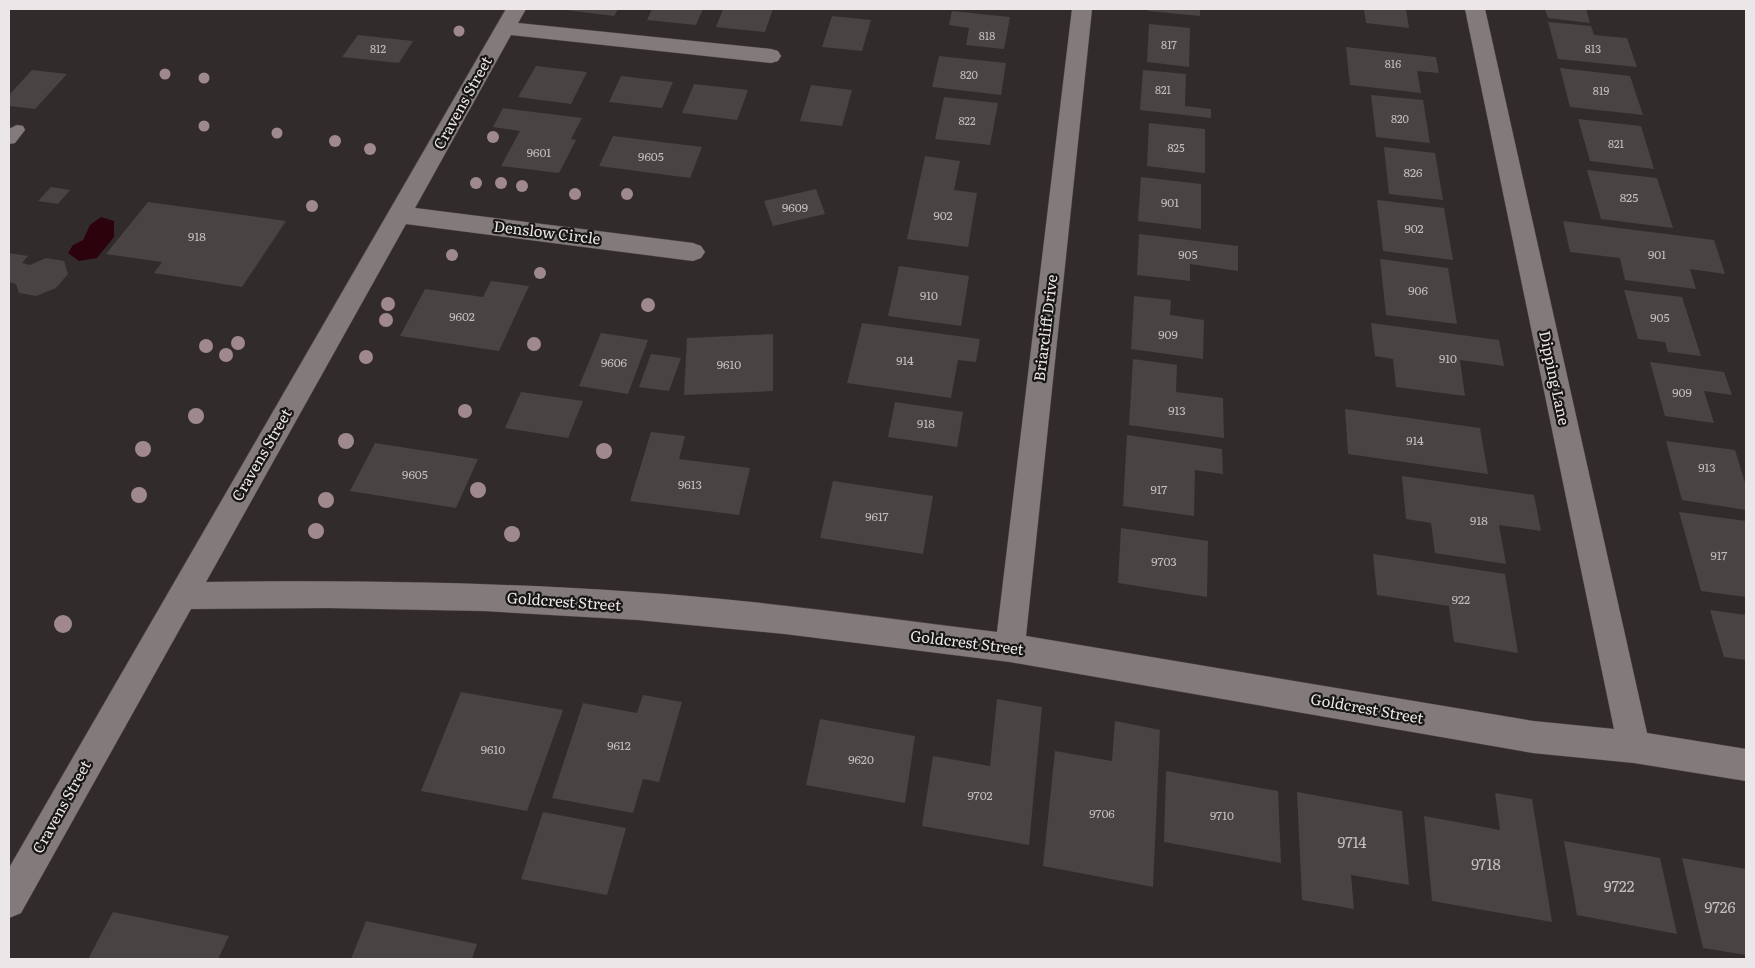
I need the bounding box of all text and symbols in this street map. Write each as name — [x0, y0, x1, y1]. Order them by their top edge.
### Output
house number: 818 — [979, 27, 995, 43]
house number: 817 — [1161, 36, 1177, 52]
house number: 812 — [370, 40, 386, 56]
house number: 813 — [1585, 40, 1601, 56]
street label: Cravens Street — [426, 51, 497, 153]
house number: 816 — [1385, 55, 1401, 71]
house number: 820 — [960, 66, 978, 82]
house number: 821 — [1155, 81, 1171, 97]
house number: 819 — [1593, 82, 1609, 98]
house number: 820 — [1391, 110, 1409, 126]
house number: 822 — [958, 112, 976, 128]
house number: 821 — [1608, 135, 1624, 151]
house number: 825 — [1167, 139, 1185, 155]
house number: 9601 — [527, 143, 551, 161]
house number: 9605 — [638, 147, 664, 165]
house number: 826 — [1404, 163, 1423, 181]
house number: 825 — [1620, 188, 1638, 206]
house number: 901 — [1161, 193, 1179, 211]
house number: 9609 — [782, 198, 808, 216]
house number: 902 — [933, 206, 953, 224]
street label: Denslow Circle — [492, 214, 602, 250]
house number: 902 — [1404, 219, 1424, 237]
house number: 918 — [188, 227, 206, 245]
house number: 905 — [1178, 245, 1198, 263]
house number: 901 — [1648, 245, 1666, 263]
street label: Briarcliff Drive — [1027, 273, 1062, 383]
house number: 906 — [1408, 281, 1428, 299]
house number: 910 — [920, 286, 938, 304]
house number: 9602 — [449, 307, 475, 325]
house number: 905 — [1650, 308, 1670, 326]
house number: 909 — [1158, 325, 1178, 343]
street label: Dipping Lane — [1534, 328, 1577, 427]
house number: 910 — [1439, 349, 1457, 367]
house number: 914 — [896, 351, 914, 369]
house number: 9606 — [601, 353, 628, 371]
house number: 9610 — [717, 355, 741, 373]
house number: 909 — [1672, 383, 1692, 401]
house number: 913 — [1168, 401, 1186, 419]
street label: Cravens Street — [225, 404, 297, 505]
house number: 918 — [917, 414, 935, 432]
house number: 914 — [1406, 431, 1424, 449]
house number: 913 — [1698, 458, 1716, 476]
house number: 9605 — [402, 465, 428, 483]
house number: 9613 — [678, 475, 702, 493]
house number: 917 — [1151, 480, 1167, 498]
house number: 9617 — [865, 507, 889, 525]
house number: 918 — [1470, 511, 1488, 529]
house number: 917 — [1711, 546, 1727, 564]
house number: 9703 — [1151, 552, 1177, 570]
street label: Goldcrest Street — [506, 585, 622, 616]
house number: 922 — [1452, 590, 1470, 608]
street label: Goldcrest Street — [909, 623, 1025, 660]
street label: Goldcrest Street — [1309, 686, 1426, 729]
house number: 9612 — [607, 736, 631, 754]
house number: 9610 — [481, 740, 505, 758]
house number: 9620 — [848, 750, 874, 768]
street label: Cravens Street — [25, 755, 96, 857]
house number: 9702 — [967, 786, 993, 804]
house number: 9706 — [1089, 804, 1115, 822]
house number: 9710 — [1210, 806, 1234, 824]
house number: 9714 — [1337, 830, 1367, 853]
house number: 9718 — [1471, 852, 1501, 875]
house number: 9722 — [1604, 874, 1635, 897]
house number: 9726 — [1705, 895, 1735, 918]

